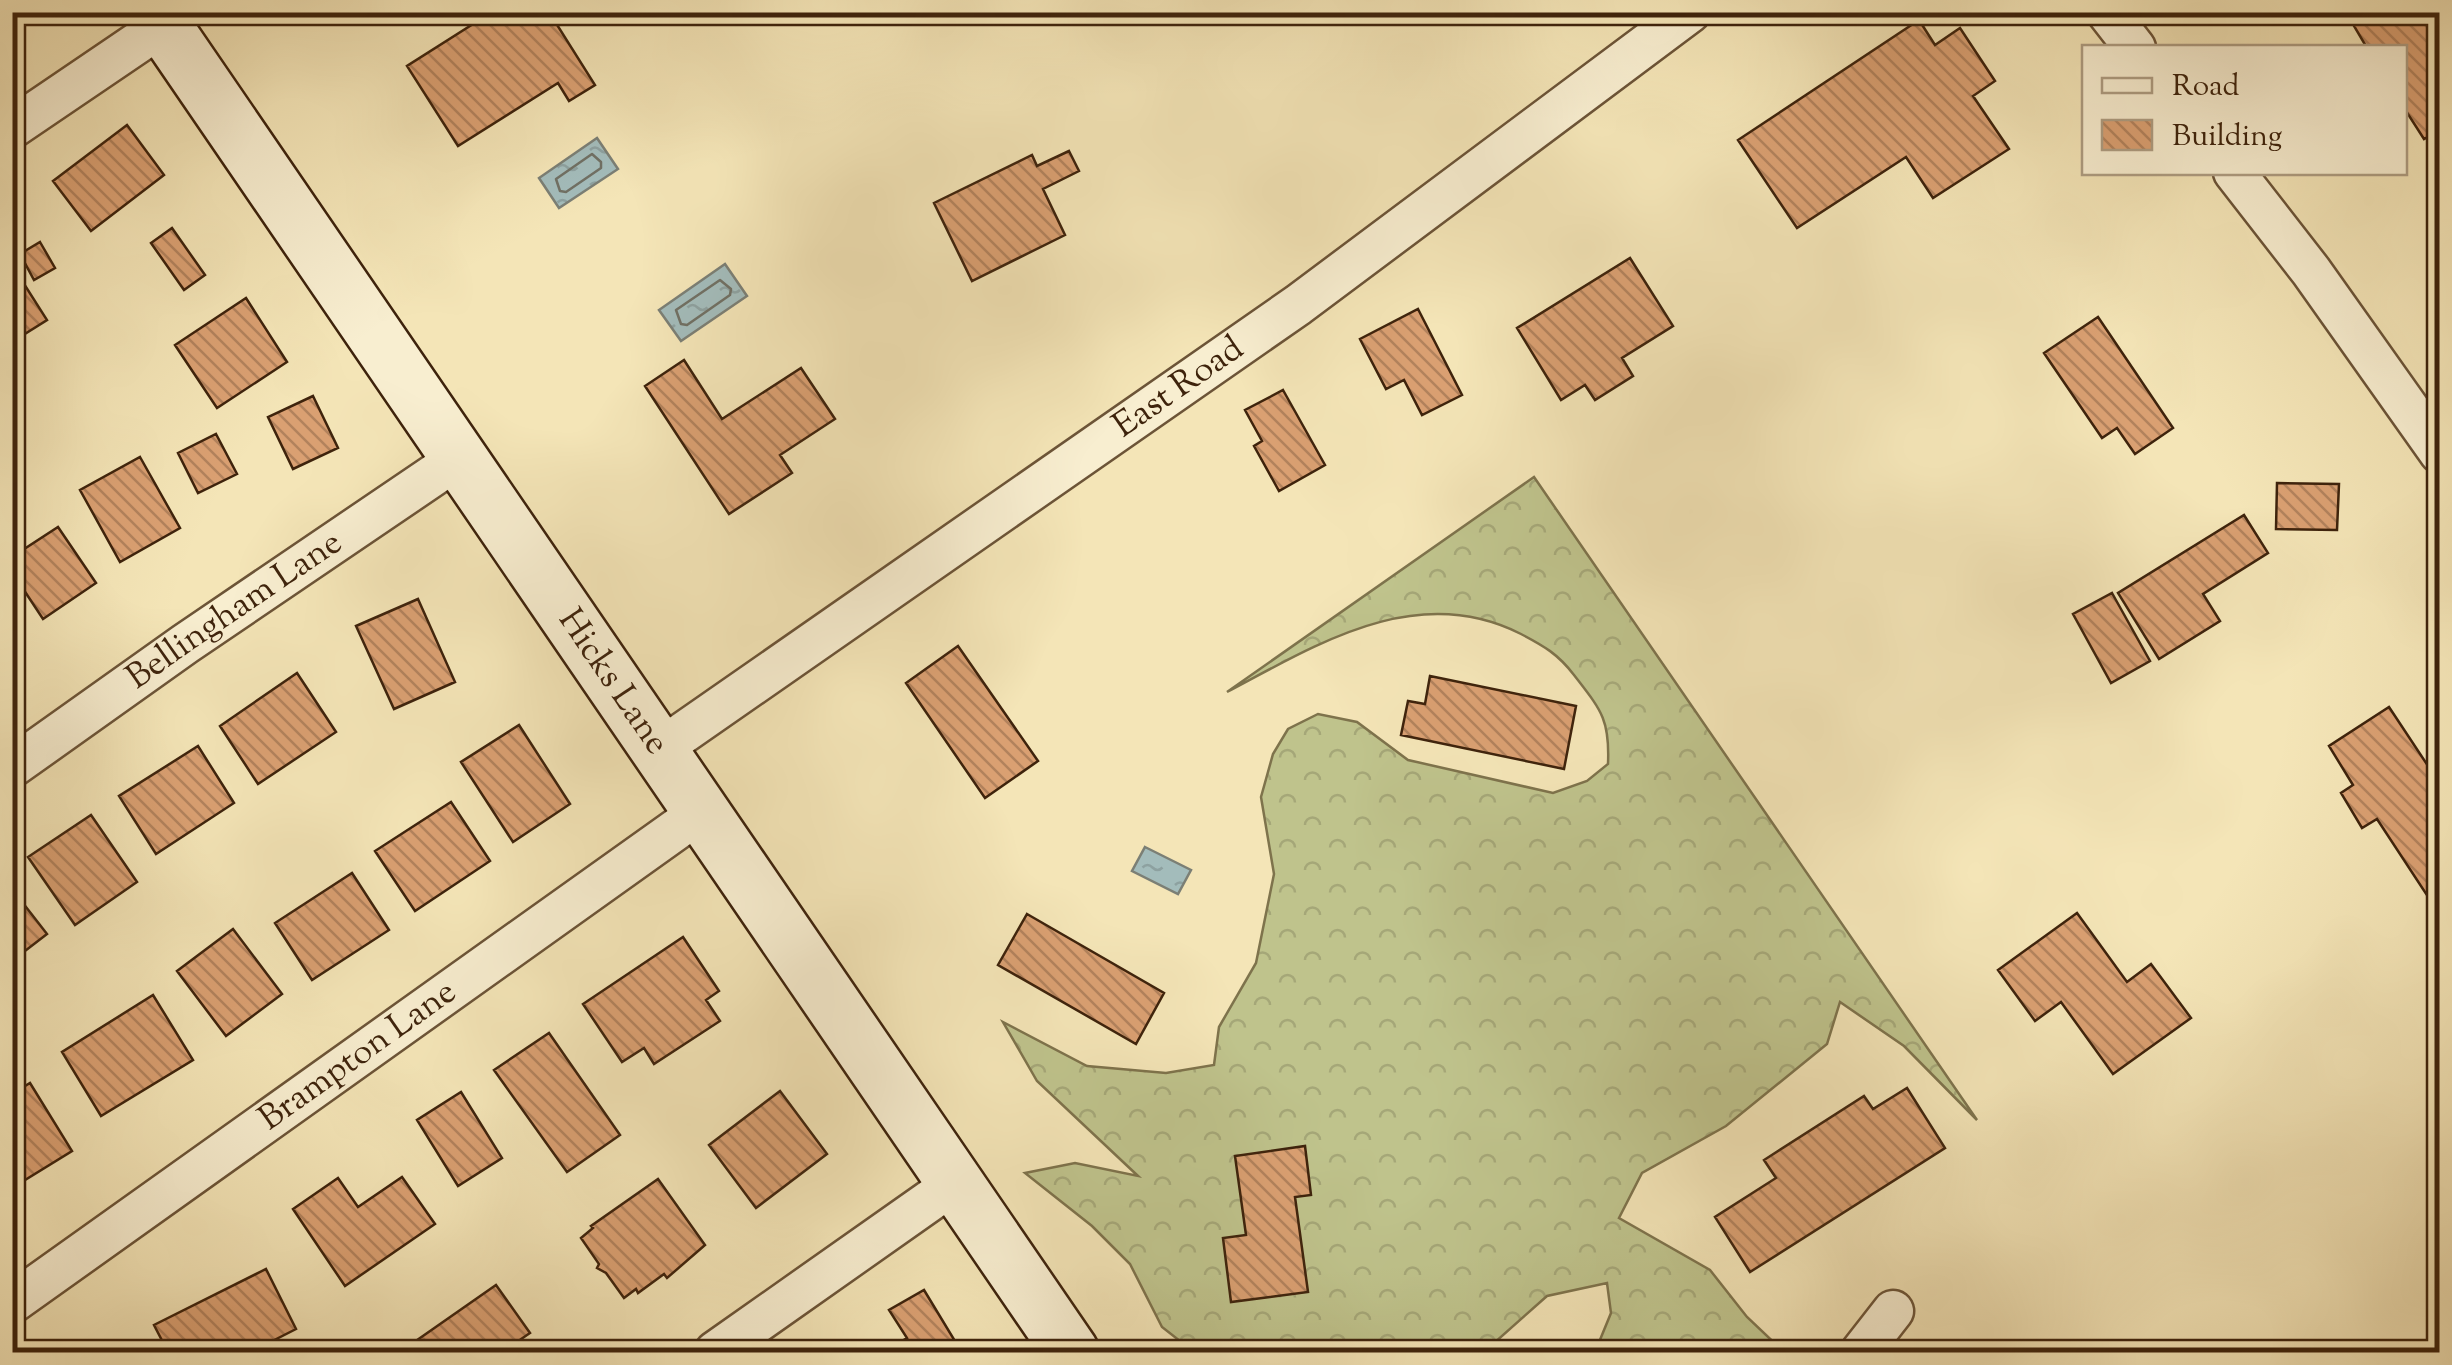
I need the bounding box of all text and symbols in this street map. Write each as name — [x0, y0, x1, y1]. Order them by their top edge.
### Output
legend — [2082, 45, 2407, 175]
text: Road — [2172, 66, 2239, 109]
text: Building — [2172, 116, 2282, 159]
street label: East Road — [1103, 324, 1255, 452]
street label: Bellingham Lane — [116, 519, 353, 703]
street label: Hicks Lane — [544, 599, 681, 766]
street label: Brampton Lane — [249, 968, 467, 1144]

